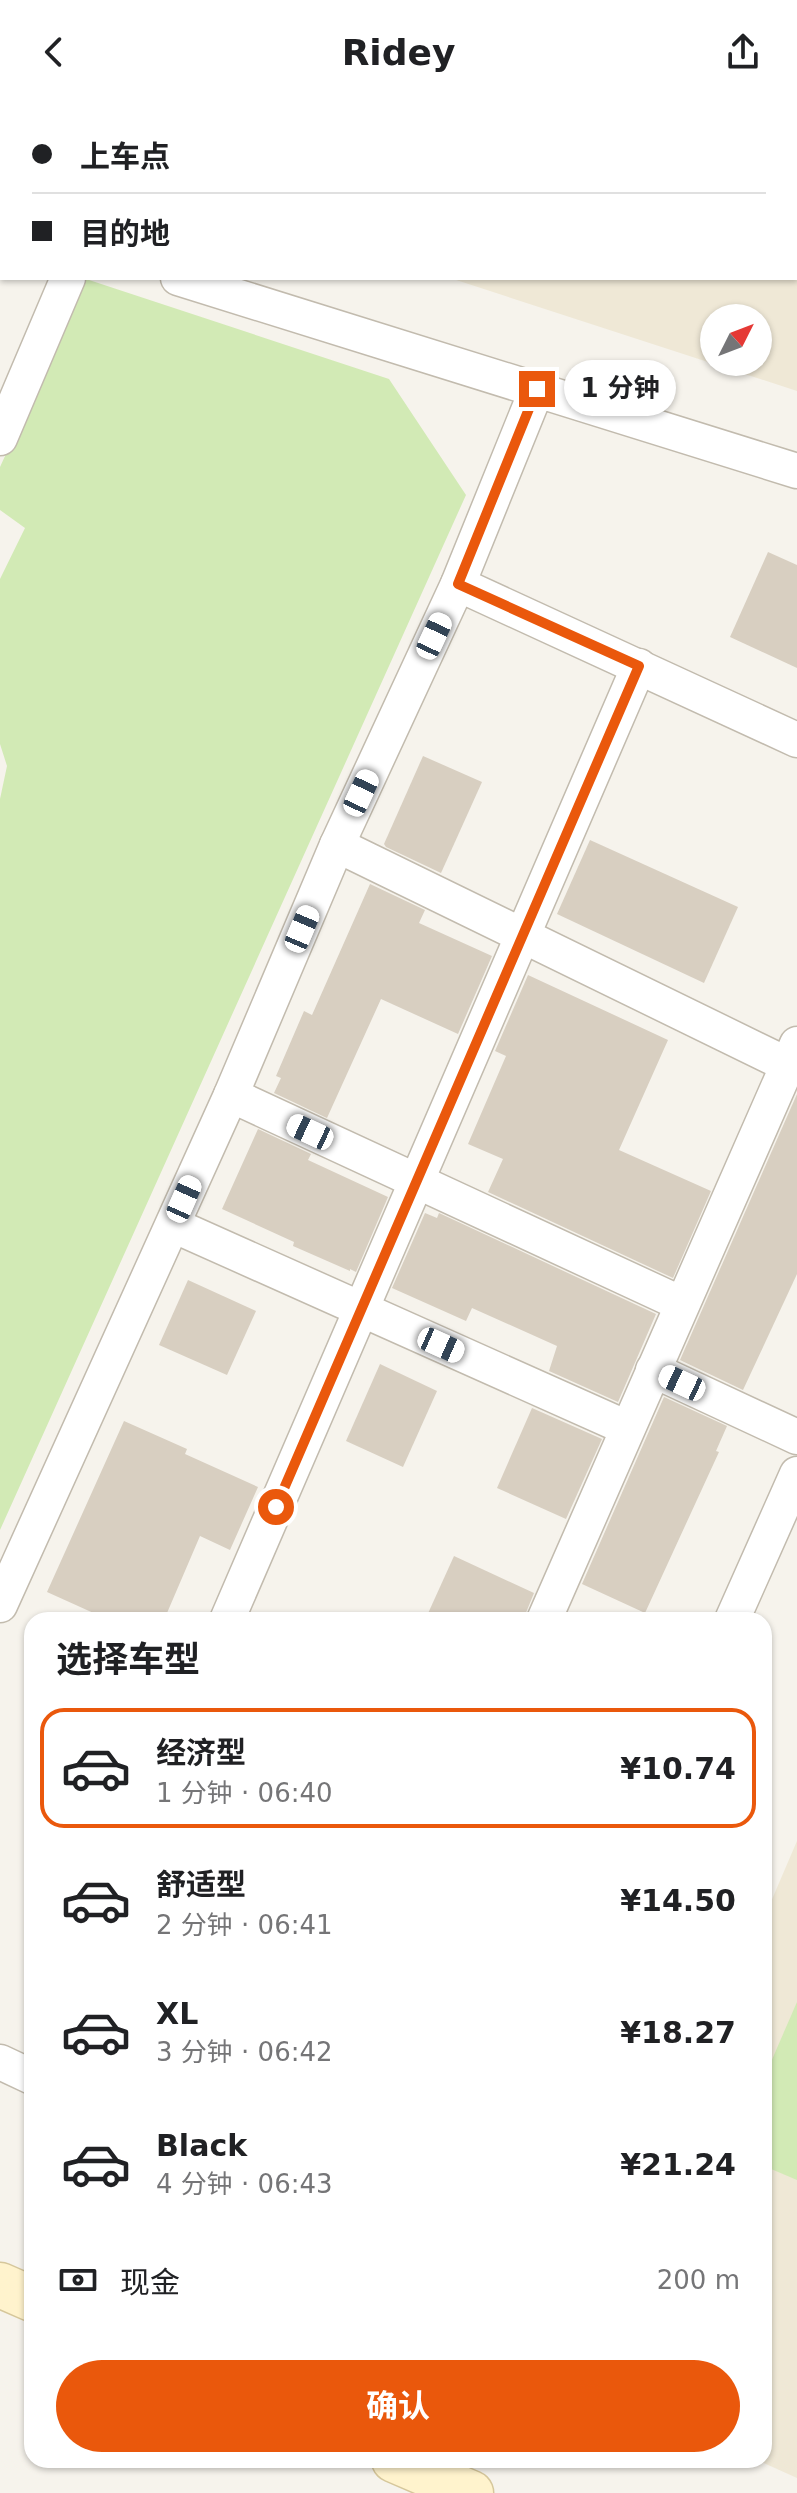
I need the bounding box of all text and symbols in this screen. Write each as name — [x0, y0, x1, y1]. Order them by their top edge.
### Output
icon: back — [32, 30, 76, 74]
icon: share — [721, 30, 765, 74]
text: Ridey — [342, 32, 455, 73]
text: 上车点 — [80, 139, 170, 174]
text: 目的地 — [80, 216, 170, 251]
north arrow — [700, 304, 772, 376]
map controls — [700, 304, 772, 376]
callout: 1 分钟 — [565, 361, 677, 417]
route end — [519, 371, 555, 407]
text: 1 分钟 — [580, 373, 660, 403]
car — [413, 609, 455, 663]
car — [340, 766, 382, 820]
car — [282, 902, 322, 956]
car — [283, 1111, 337, 1153]
car — [163, 1172, 205, 1226]
car — [414, 1324, 468, 1366]
car — [655, 1362, 709, 1404]
route start — [258, 1489, 294, 1525]
text: 选择车型 — [56, 1639, 200, 1680]
icon: car — [60, 1732, 132, 1804]
text: 经济型 — [156, 1735, 246, 1770]
text: ¥10.74 — [620, 1751, 736, 1786]
text: 1 分钟 · 06:40 — [156, 1778, 333, 1808]
icon: car — [60, 1864, 132, 1936]
text: 舒适型 — [156, 1867, 246, 1902]
text: ¥14.50 — [620, 1883, 736, 1918]
text: 2 分钟 · 06:41 — [156, 1910, 333, 1940]
icon: car — [60, 1996, 132, 2068]
text: XL — [156, 1996, 198, 2031]
text: ¥18.27 — [620, 2015, 736, 2050]
text: 3 分钟 · 06:42 — [156, 2037, 333, 2067]
icon: car — [60, 2128, 132, 2200]
text: Black — [156, 2128, 247, 2163]
text: ¥21.24 — [620, 2147, 736, 2182]
text: 4 分钟 · 06:43 — [156, 2169, 333, 2199]
icon: cash — [56, 2258, 100, 2302]
text: 现金 — [120, 2265, 180, 2300]
text: 200 m — [657, 2265, 740, 2295]
button: 确认 — [56, 2360, 740, 2452]

